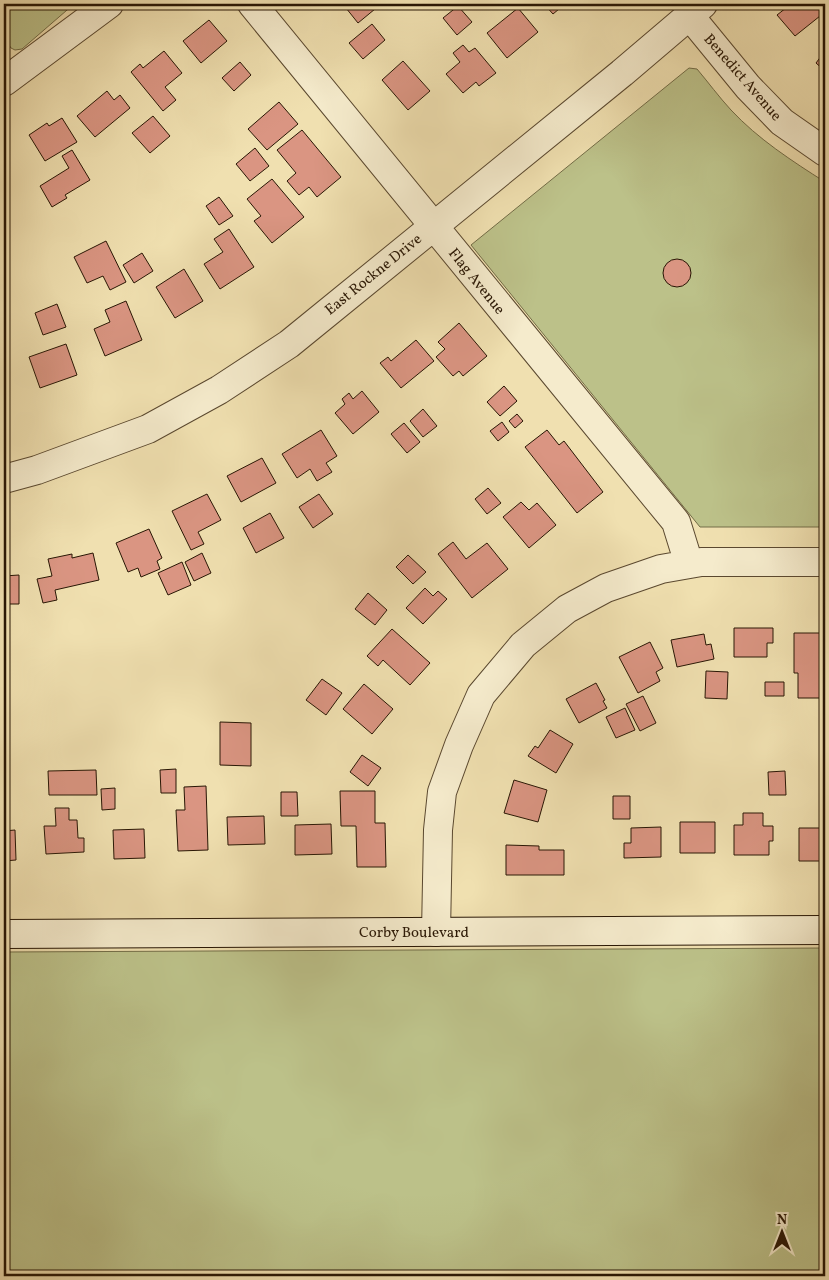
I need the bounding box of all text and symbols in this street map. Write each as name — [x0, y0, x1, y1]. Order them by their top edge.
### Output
street label: Benedict Avenue — [698, 30, 786, 126]
street label: East Rockne Drive — [321, 229, 427, 321]
street label: Flag Avenue — [442, 244, 509, 320]
street label: Corby Boulevard — [359, 923, 469, 944]
north arrow — [756, 1208, 806, 1258]
text: N — [777, 1211, 787, 1230]

